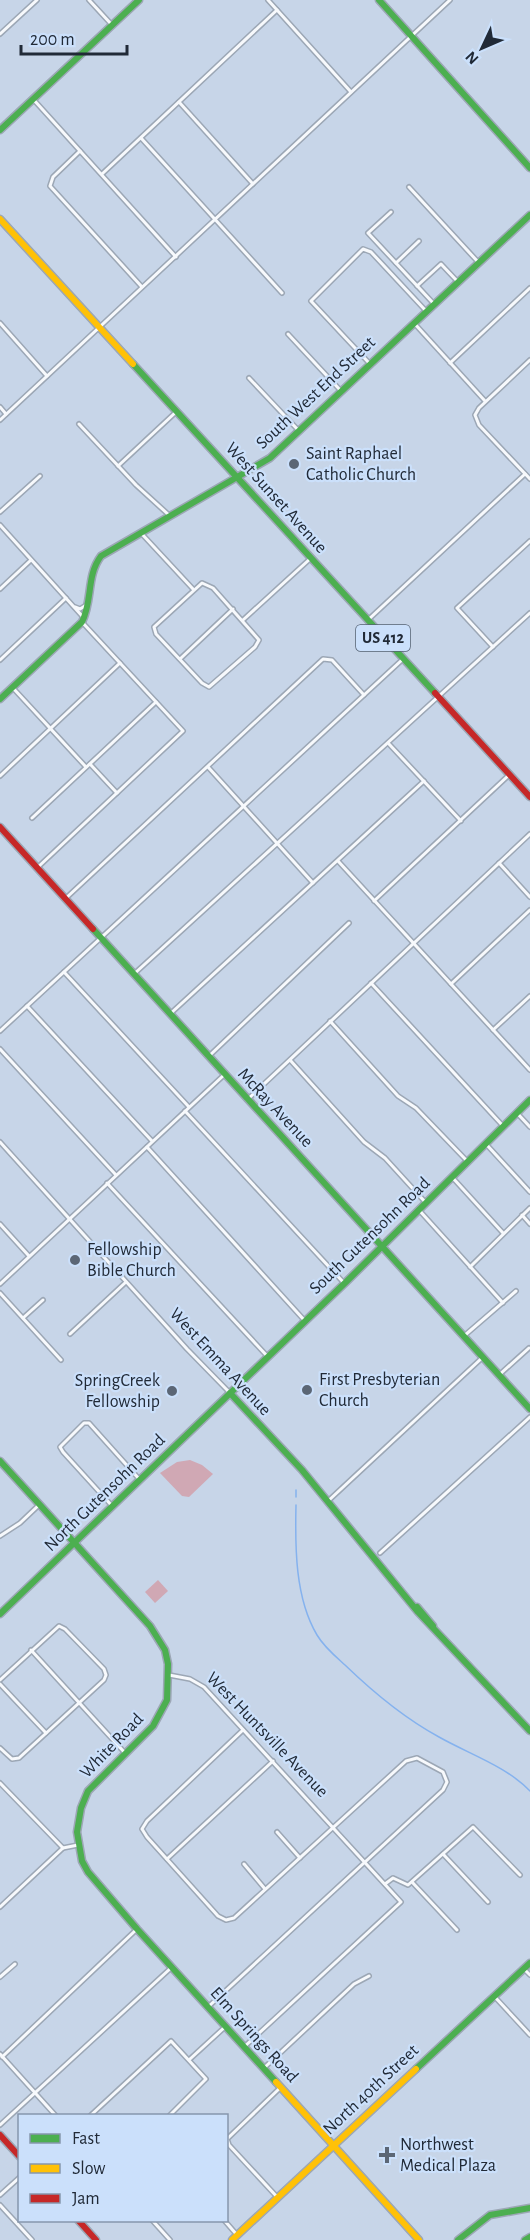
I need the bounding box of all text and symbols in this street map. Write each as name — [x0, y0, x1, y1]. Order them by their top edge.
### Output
scale bar — [21, 18, 128, 56]
north arrow — [452, 18, 512, 78]
text: 200 m — [30, 31, 75, 49]
text: N — [462, 48, 482, 67]
street label: South West End Street — [253, 333, 379, 453]
street label: West Sunset Avenue — [222, 439, 330, 557]
place label: Saint Raphael Catholic Church — [306, 445, 416, 484]
marker: Saint Raphael Catholic Church — [287, 457, 301, 471]
road number: US 412 — [356, 625, 410, 651]
street label: McRay Avenue — [234, 1065, 316, 1151]
street label: South Gutensohn Road — [306, 1174, 434, 1298]
place label: Fellowship Bible Church — [87, 1241, 176, 1280]
marker: Fellowship Bible Church — [68, 1253, 82, 1267]
street label: West Emma Avenue — [166, 1305, 274, 1419]
place label: First Presbyterian Church — [319, 1371, 440, 1410]
place label: SpringCreek Fellowship — [75, 1372, 161, 1411]
marker: First Presbyterian Church — [300, 1383, 314, 1397]
marker: SpringCreek Fellowship — [165, 1384, 179, 1398]
street label: North Gutensohn Road — [41, 1431, 169, 1555]
street label: West Huntsville Avenue — [203, 1669, 331, 1801]
street label: White Road — [77, 1710, 147, 1782]
street label: Elm Springs Road — [207, 1984, 301, 2086]
street label: North 40th Street — [320, 2041, 422, 2139]
legend — [18, 2114, 228, 2222]
text: Fast — [72, 2130, 100, 2148]
place label: Northwest Medical Plaza — [400, 2136, 496, 2175]
marker: Northwest Medical Plaza — [378, 2146, 396, 2164]
text: Slow — [72, 2160, 105, 2178]
text: Jam — [72, 2190, 100, 2208]

